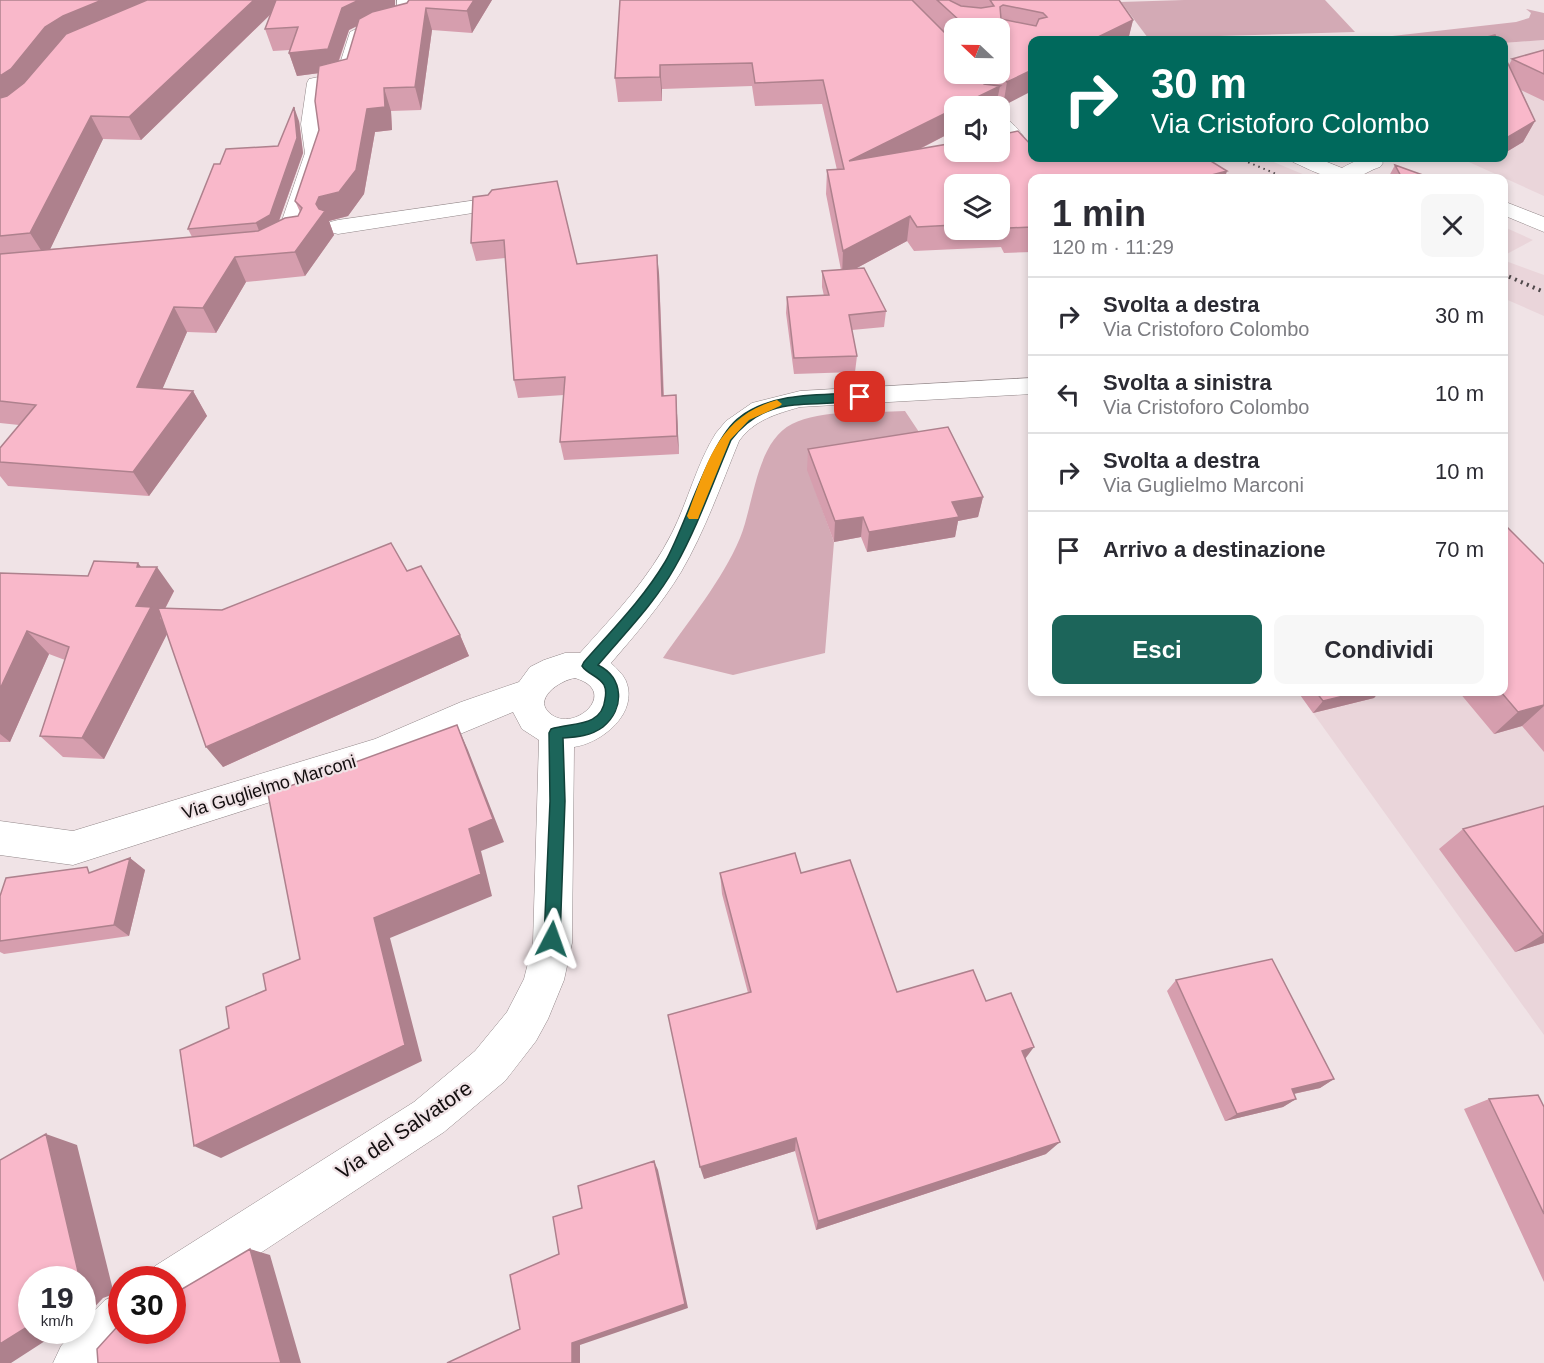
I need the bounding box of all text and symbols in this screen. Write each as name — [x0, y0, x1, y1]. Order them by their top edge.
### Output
north arrow — [944, 18, 1010, 84]
map controls — [944, 18, 1010, 240]
icon: right — [1052, 60, 1130, 138]
text: 30 m — [1151, 60, 1247, 107]
button: sound — [944, 96, 1010, 162]
text: Via Cristoforo Colombo — [1151, 109, 1430, 139]
button: layers — [944, 174, 1010, 240]
text: 1 min — [1052, 193, 1146, 234]
button: close — [1421, 194, 1484, 257]
text: 120 m · 11:29 — [1052, 236, 1174, 258]
text: Svolta a destra — [1103, 292, 1260, 317]
icon: right — [1052, 300, 1085, 333]
text: 30 m — [1435, 303, 1484, 328]
text: Via Cristoforo Colombo — [1103, 318, 1309, 340]
text: Svolta a sinistra — [1103, 370, 1272, 395]
pin — [834, 371, 885, 422]
icon: left — [1052, 378, 1085, 411]
icon: arrive — [843, 380, 876, 413]
text: 10 m — [1435, 381, 1484, 406]
text: Via Cristoforo Colombo — [1103, 396, 1309, 418]
text: Svolta a destra — [1103, 448, 1260, 473]
icon: right — [1052, 456, 1085, 489]
text: 10 m — [1435, 459, 1484, 484]
text: Via Guglielmo Marconi — [1103, 474, 1304, 496]
icon: arrive — [1052, 534, 1085, 567]
text: Arrivo a destinazione — [1103, 537, 1326, 562]
text: 70 m — [1435, 537, 1484, 562]
button: Esci — [1052, 615, 1262, 684]
button: Condividi — [1274, 615, 1484, 684]
street label: Via Guglielmo Marconi — [180, 751, 358, 823]
position arrow — [520, 907, 584, 971]
street label: Via del Salvatore — [332, 1076, 476, 1183]
speed limit sign: 30 — [108, 1266, 186, 1344]
text: 19 — [40, 1281, 74, 1314]
text: km/h — [41, 1312, 73, 1329]

